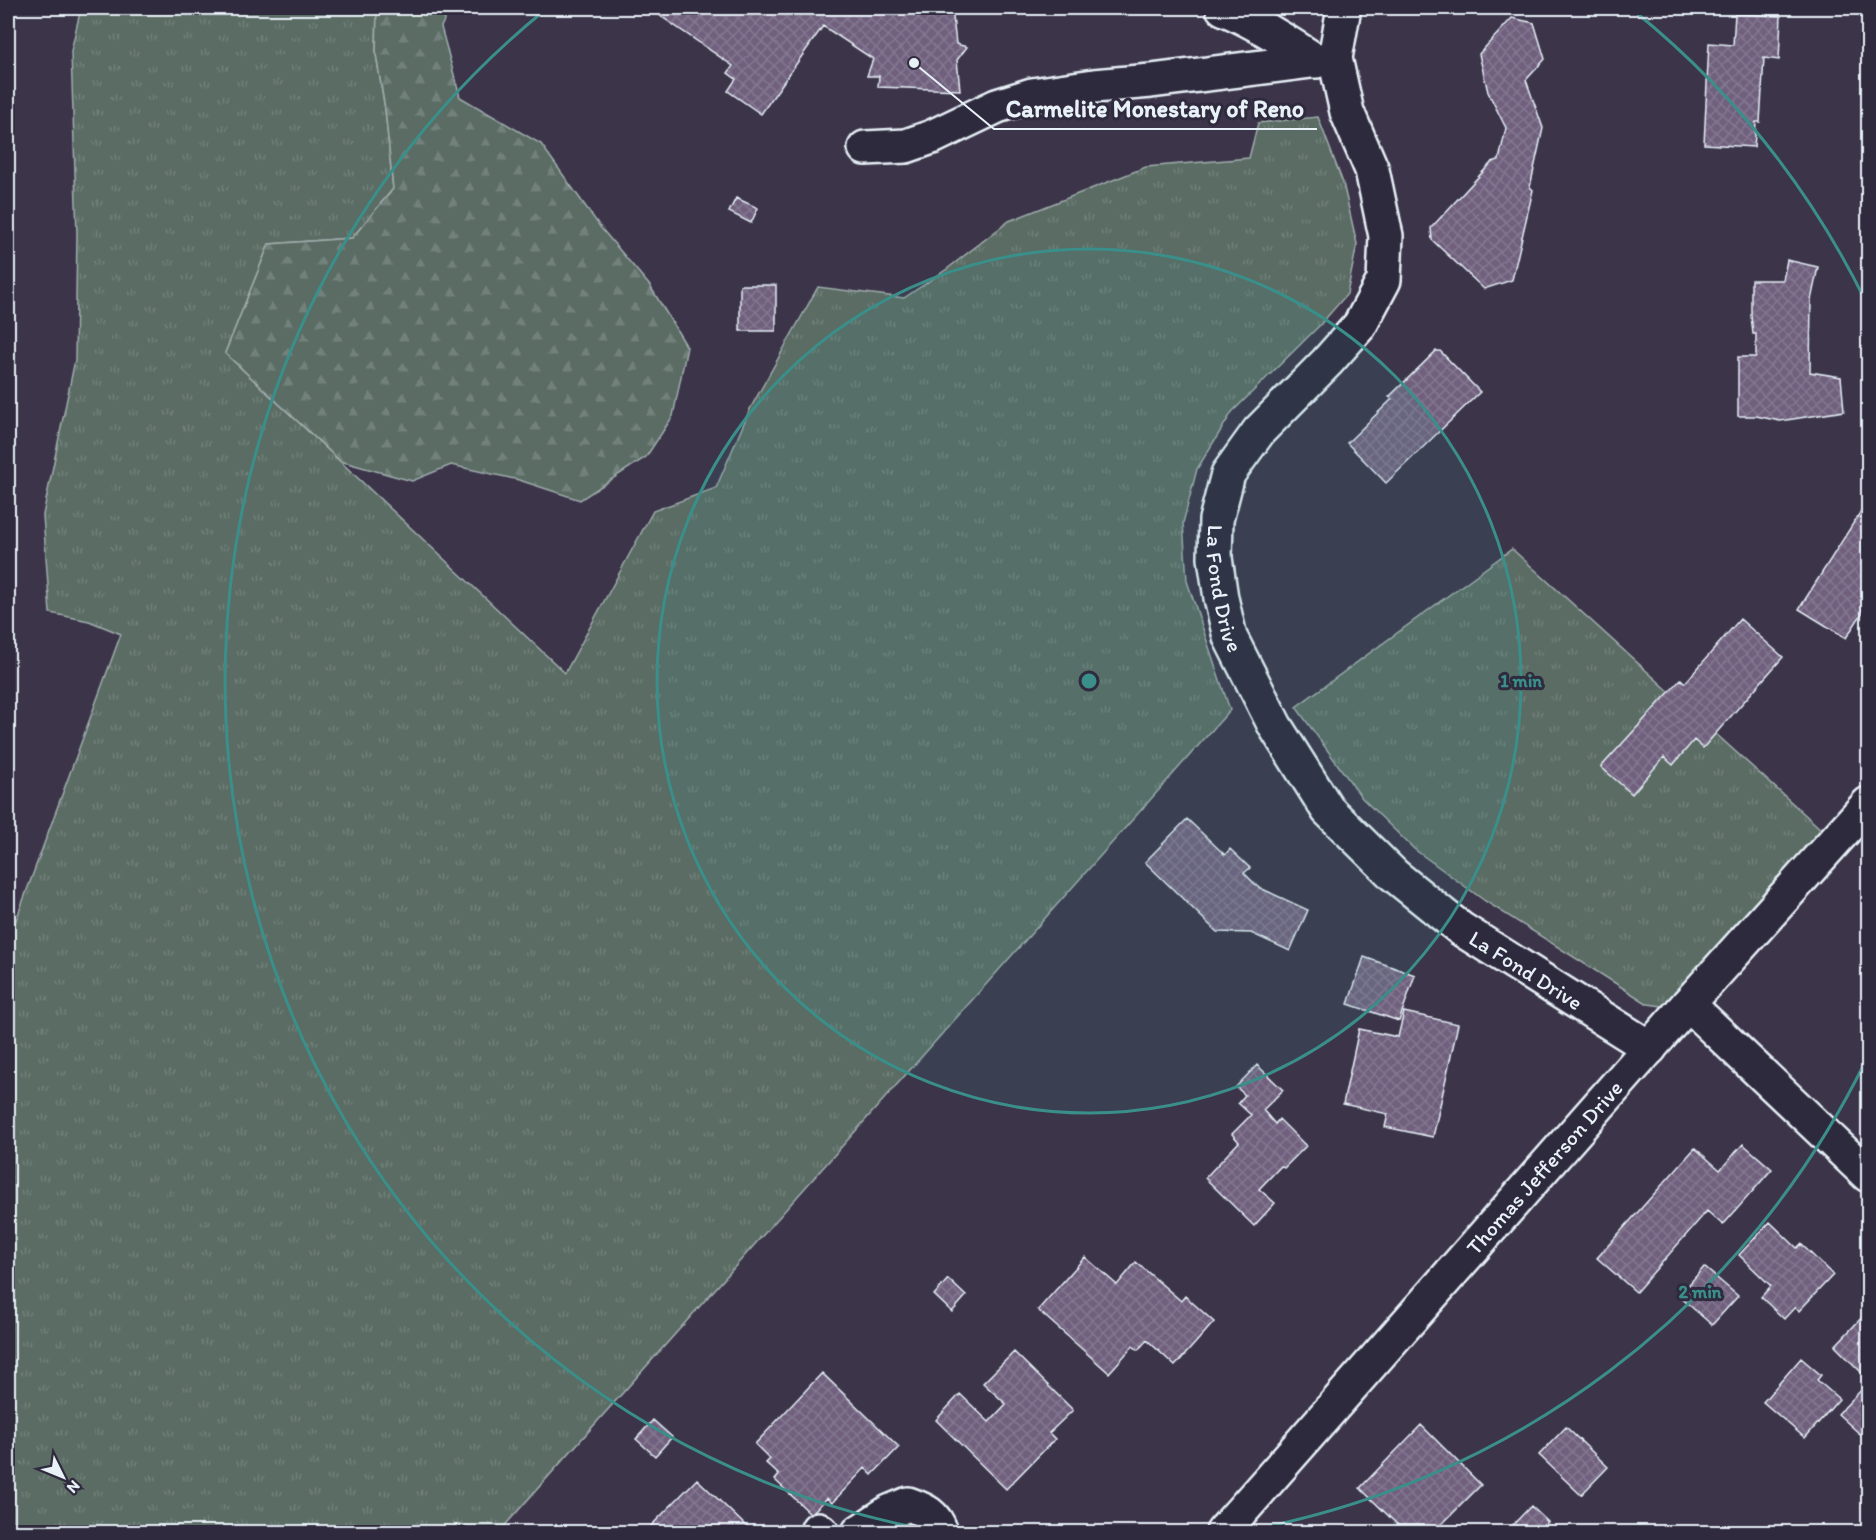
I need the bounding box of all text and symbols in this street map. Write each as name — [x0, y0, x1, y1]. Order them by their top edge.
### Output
callout: Carmelite Monestary of Reno — [994, 87, 1317, 129]
text: Carmelite Monestary of Reno — [1006, 94, 1304, 124]
street label: La Fond Drive — [1201, 524, 1249, 657]
text: 1 min — [1500, 670, 1542, 692]
centre of rings — [1079, 671, 1099, 691]
street label: La Fond Drive — [1464, 924, 1588, 1016]
street label: Thomas Jefferson Drive — [1460, 1074, 1628, 1260]
text: 2 min — [1679, 1281, 1722, 1303]
north arrow — [33, 1447, 93, 1507]
text: N — [63, 1476, 84, 1497]

